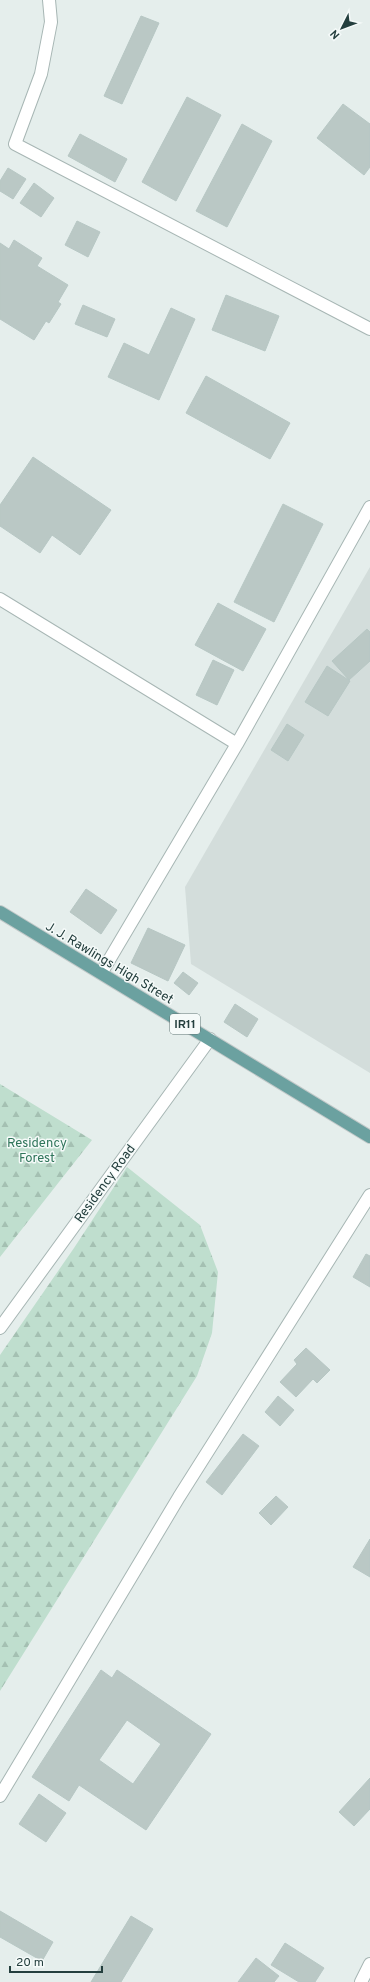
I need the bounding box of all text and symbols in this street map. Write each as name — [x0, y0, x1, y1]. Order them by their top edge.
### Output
north arrow — [322, 8, 362, 48]
text: N — [327, 26, 343, 42]
street label: J. J. Rawlings High Street — [42, 919, 176, 1008]
road number: IR11 — [170, 1014, 200, 1034]
park label: Residency Forest — [7, 1136, 67, 1167]
street label: Residency Road — [72, 1142, 139, 1227]
scale bar — [10, 1948, 102, 1974]
text: 20 m — [16, 1955, 44, 1971]

